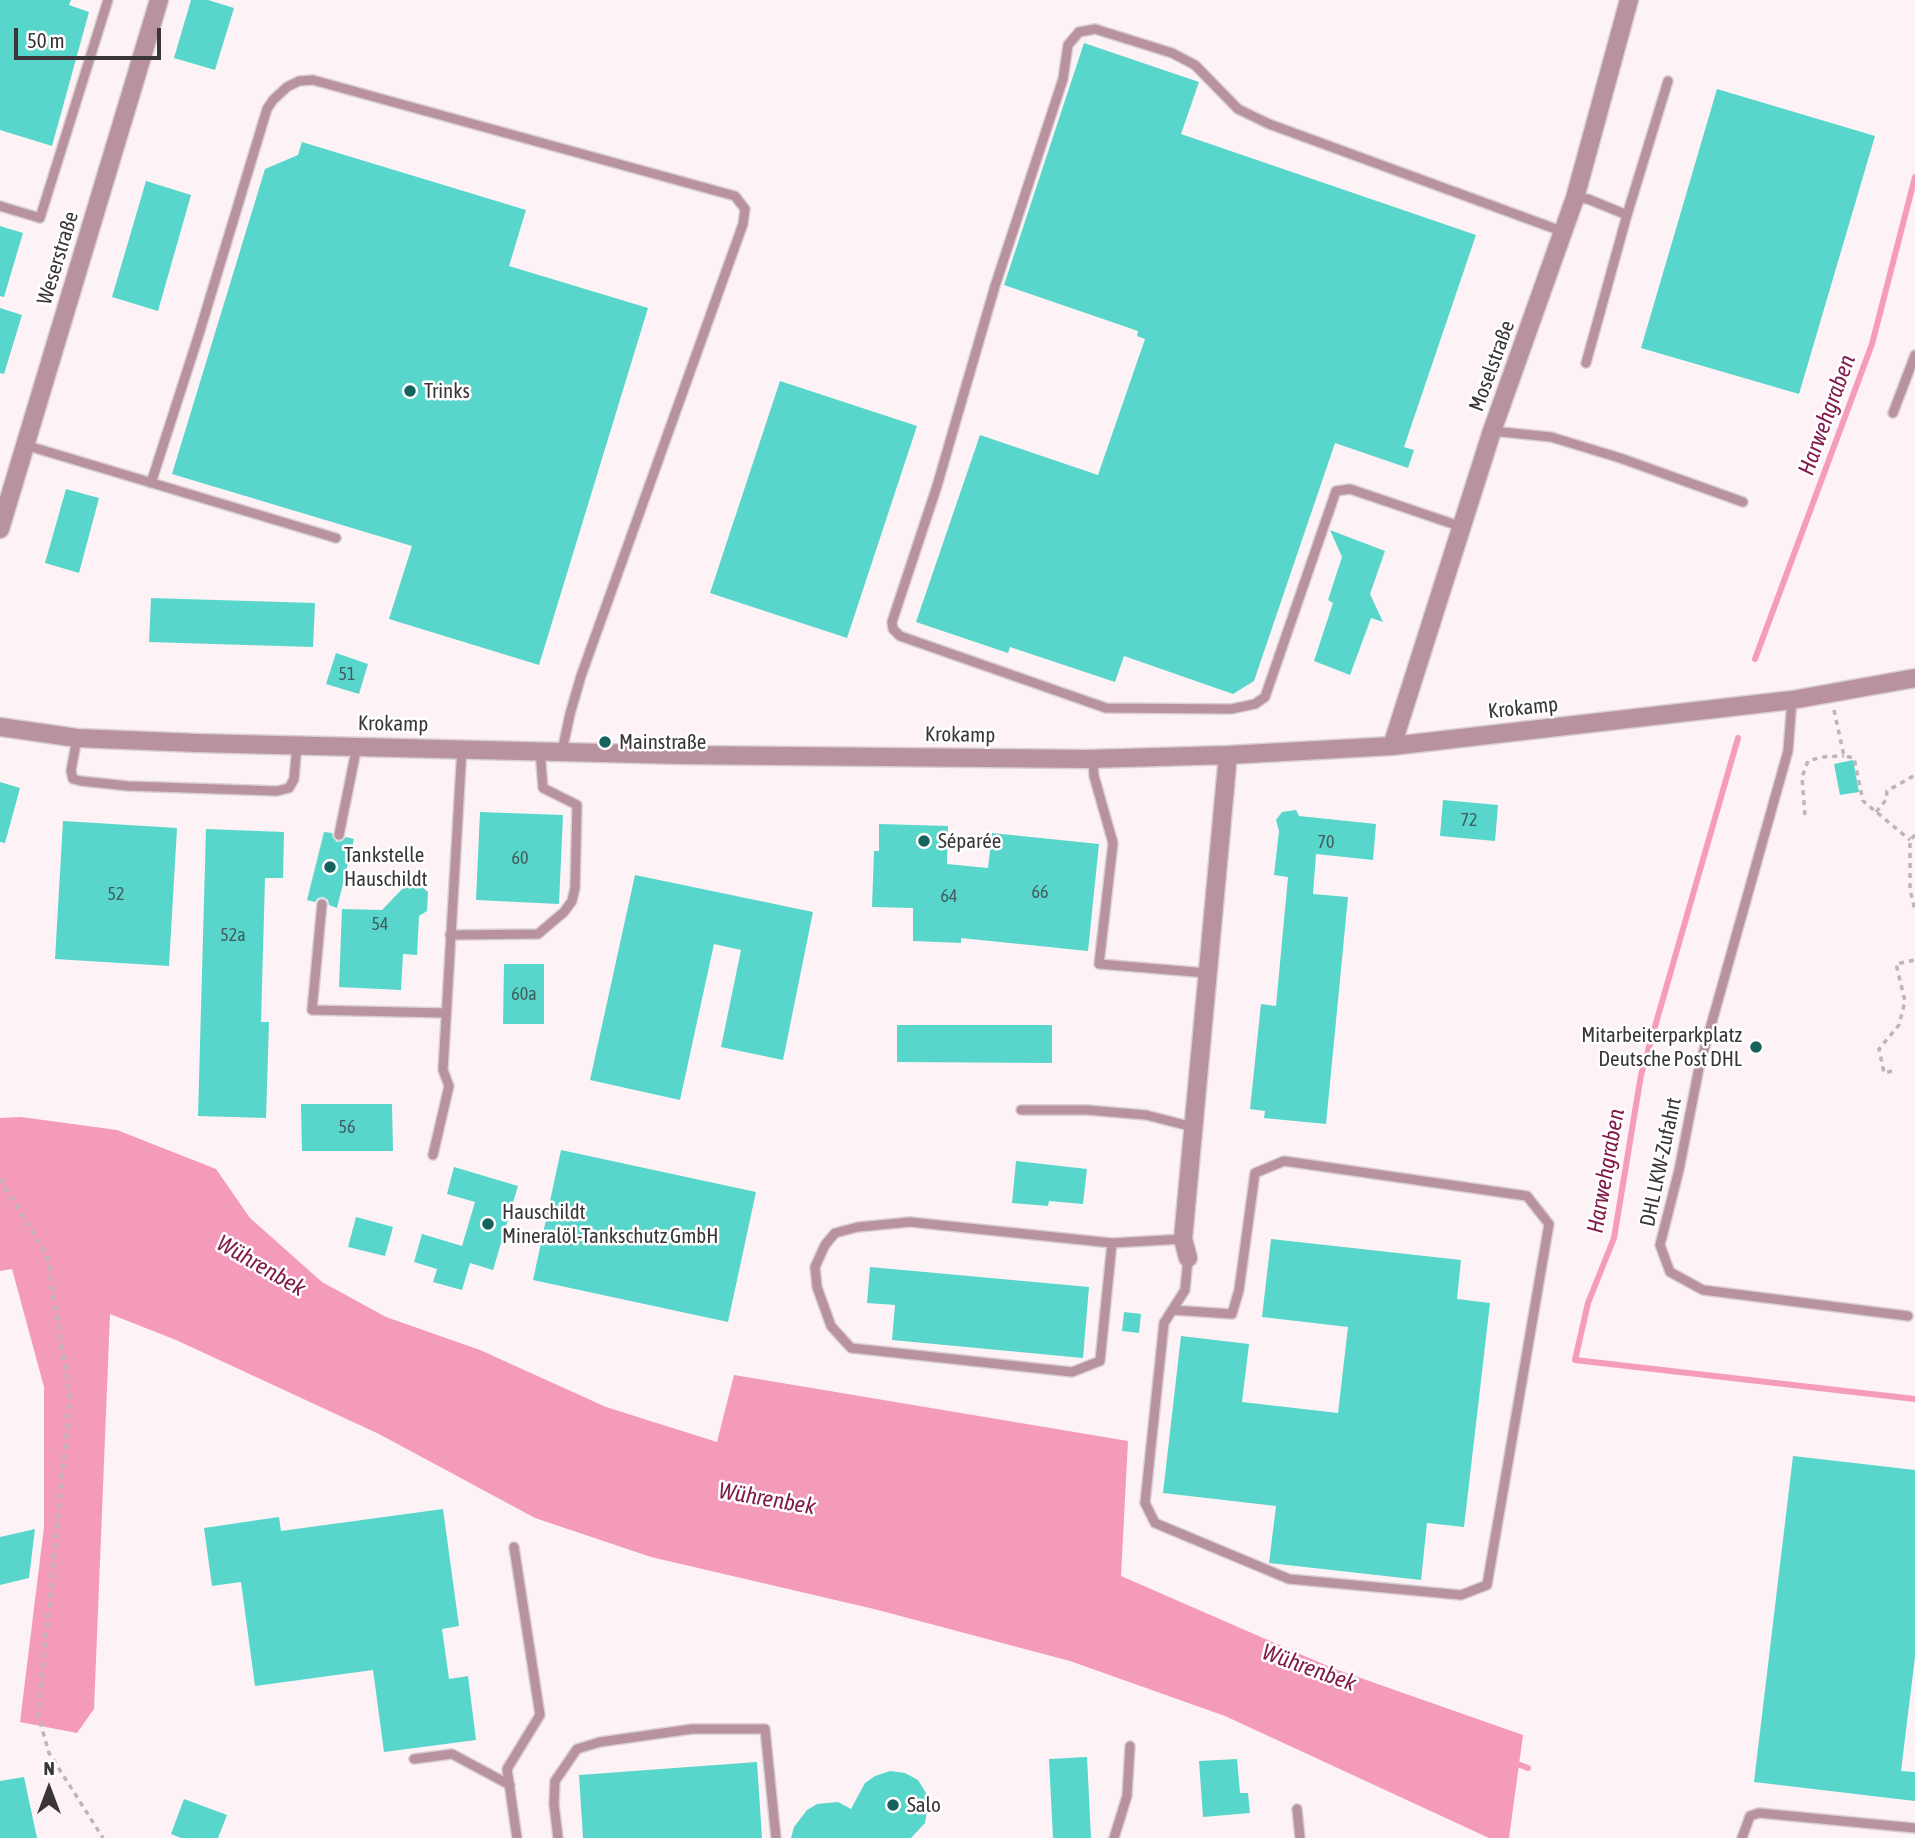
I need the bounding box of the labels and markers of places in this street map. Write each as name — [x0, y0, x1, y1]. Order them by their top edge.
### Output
place label: Trinks — [424, 378, 470, 404]
marker: Trinks — [402, 383, 418, 399]
place label: Mainstraße — [619, 729, 706, 755]
marker: Mainstraße — [597, 734, 613, 750]
place label: Séparée — [938, 828, 1001, 854]
marker: Séparée — [916, 833, 932, 849]
place label: Tankstelle Hauschildt — [344, 842, 428, 892]
marker: Tankstelle Hauschildt — [322, 859, 338, 875]
place label: Mitarbeiterparkplatz Deutsche Post DHL — [1581, 1022, 1742, 1072]
marker: Mitarbeiterparkplatz Deutsche Post DHL — [1748, 1039, 1764, 1055]
place label: Hauschildt Mineralöl-Tankschutz GmbH — [502, 1199, 718, 1249]
marker: Hauschildt Mineralöl-Tankschutz GmbH — [480, 1216, 496, 1232]
place label: Salo — [907, 1792, 941, 1818]
marker: Salo — [885, 1797, 901, 1813]

